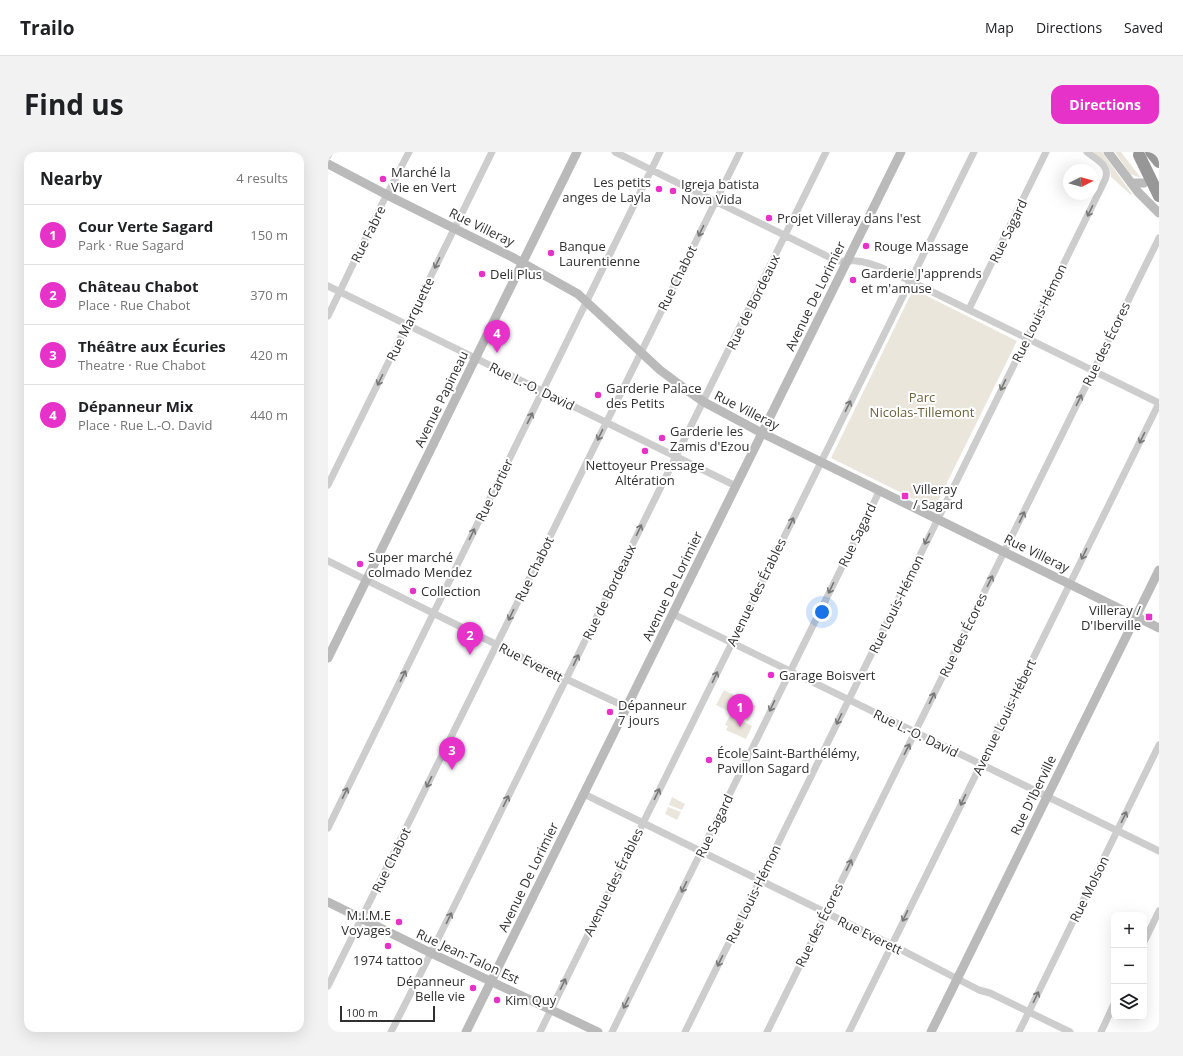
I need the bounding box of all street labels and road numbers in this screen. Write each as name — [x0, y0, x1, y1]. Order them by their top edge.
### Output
street label: Rue Sagard — [985, 196, 1031, 266]
street label: Rue Fabre — [346, 203, 390, 265]
street label: Rue Villeray — [446, 203, 518, 251]
street label: Avenue De Lorimier — [781, 238, 850, 354]
street label: Rue Chabot — [653, 242, 701, 314]
street label: Rue de Bordeaux — [722, 251, 784, 353]
street label: Rue Louis-Hémon — [1007, 261, 1071, 365]
street label: Rue Marquette — [382, 274, 438, 364]
street label: Rue des Écores — [1078, 299, 1134, 389]
street label: Avenue Papineau — [410, 348, 472, 450]
street label: Rue L.-O. David — [487, 358, 577, 414]
street label: Rue Villeray — [711, 386, 783, 434]
street label: Rue Cartier — [471, 455, 517, 524]
street label: Rue Sagard — [834, 500, 880, 570]
street label: Avenue De Lorimier — [638, 528, 707, 644]
street label: Rue Villeray — [1001, 529, 1073, 577]
street label: Rue Chabot — [510, 533, 558, 605]
street label: Avenue des Érables — [722, 535, 790, 649]
street label: Rue de Bordeaux — [578, 541, 640, 643]
street label: Rue Louis-Hémon — [864, 552, 928, 656]
street label: Rue des Écores — [935, 590, 991, 680]
street label: Rue Everett — [496, 638, 566, 686]
street label: Avenue Louis-Hébert — [968, 656, 1040, 778]
street label: Rue L.-O. David — [871, 705, 961, 761]
street label: Rue D'Iberville — [1006, 752, 1060, 838]
street label: Rue Sagard — [691, 791, 737, 861]
street label: Avenue De Lorimier — [494, 819, 563, 935]
street label: Rue Chabot — [367, 824, 415, 896]
street label: Avenue des Érables — [579, 825, 647, 939]
street label: Rue Louis-Hémon — [721, 842, 785, 946]
street label: Rue Molson — [1065, 853, 1113, 925]
street label: Rue des Écores — [791, 880, 847, 970]
street label: Rue Everett — [835, 912, 906, 958]
street label: Rue Jean-Talon Est — [414, 924, 523, 988]

